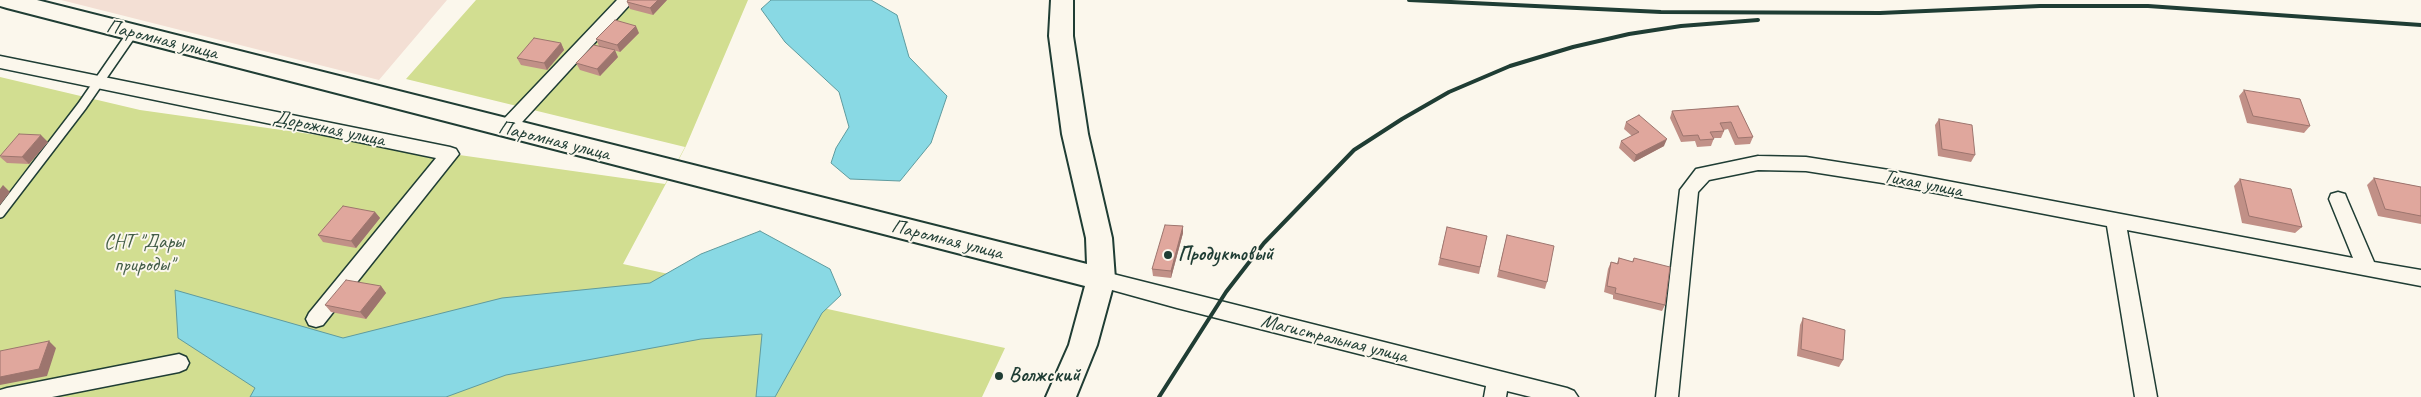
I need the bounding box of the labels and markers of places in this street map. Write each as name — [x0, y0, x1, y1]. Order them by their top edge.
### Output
place label: Продуктовый — [1178, 243, 1273, 267]
marker: Продуктовый — [1162, 249, 1174, 261]
place label: Волжский — [1009, 364, 1080, 388]
marker: Волжский — [993, 370, 1005, 382]

